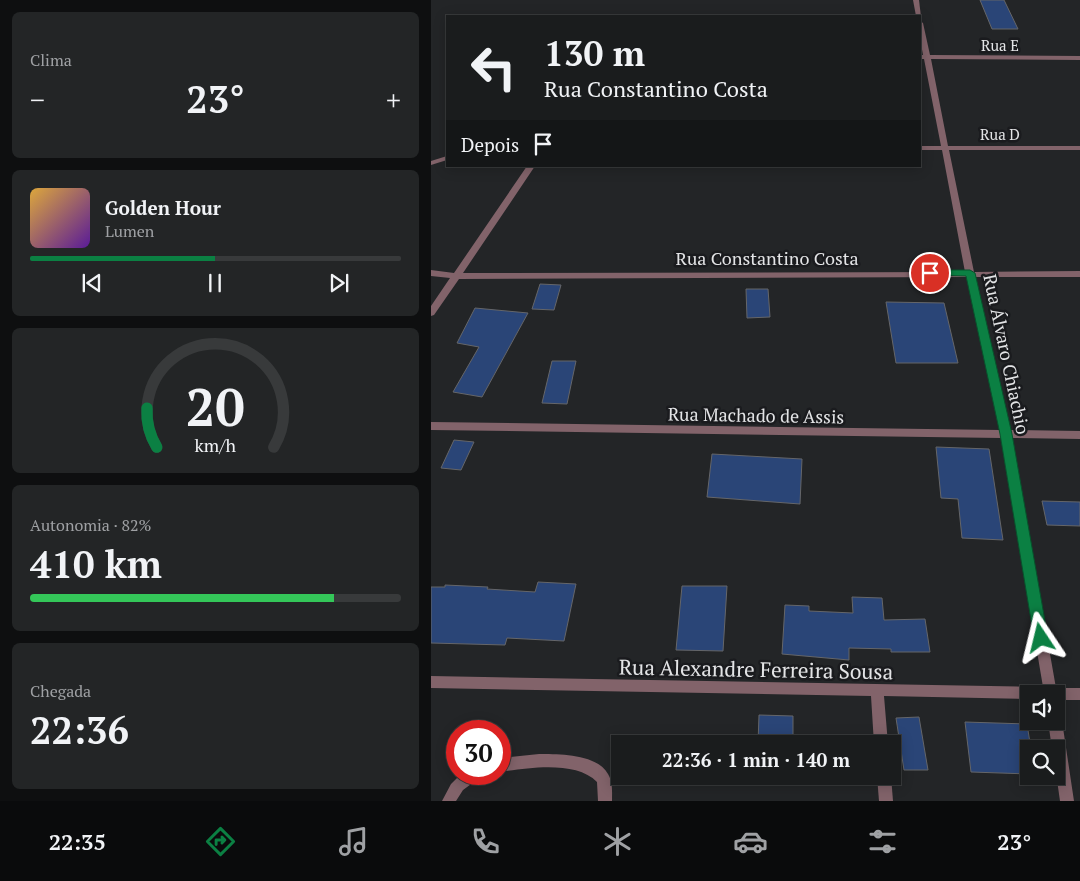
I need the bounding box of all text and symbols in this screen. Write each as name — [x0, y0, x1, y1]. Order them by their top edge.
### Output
text: 130 m — [544, 30, 645, 76]
icon: left — [461, 35, 526, 100]
street label: Rua E — [981, 35, 1019, 55]
text: Clima — [30, 49, 72, 71]
text: 23° — [186, 74, 245, 124]
text: Rua Constantino Costa — [544, 74, 768, 103]
text: − — [30, 81, 45, 118]
text: + — [386, 81, 401, 118]
street label: Rua D — [980, 124, 1020, 144]
icon: arrive — [529, 130, 557, 158]
text: Depois — [461, 132, 519, 157]
text: Golden Hour — [105, 195, 221, 220]
text: Lumen — [105, 220, 154, 242]
street label: Rua Constantino Costa — [675, 246, 859, 270]
pin — [909, 252, 951, 294]
icon: arrive — [916, 259, 944, 287]
icon: previous — [78, 269, 106, 297]
icon: pause — [201, 269, 229, 297]
icon: next — [325, 269, 353, 297]
street label: Rua Álvaro Chiachio — [978, 272, 1036, 436]
text: 20 — [186, 372, 245, 441]
street label: Rua Machado de Assis — [668, 401, 844, 429]
text: km/h — [195, 433, 237, 457]
text: Autonomia · 82% — [30, 514, 152, 536]
text: 410 km — [30, 539, 162, 589]
position arrow — [1014, 611, 1066, 663]
street label: Rua Alexandre Ferreira Sousa — [619, 653, 894, 685]
text: Chegada — [30, 680, 91, 702]
map controls — [1020, 685, 1065, 785]
button: sound — [1020, 685, 1065, 730]
text: 22:36 — [30, 705, 129, 755]
speed limit sign: 30 — [446, 720, 511, 785]
button: search — [1020, 740, 1065, 785]
text: 22:36 · 1 min · 140 m — [662, 747, 850, 772]
icon: directions — [203, 824, 238, 859]
icon: music — [336, 824, 371, 859]
icon: phone — [468, 824, 503, 859]
icon: climate — [600, 824, 635, 859]
icon: car — [733, 824, 768, 859]
icon: filters — [865, 824, 900, 859]
text: 22:35 — [49, 827, 106, 856]
text: 23° — [997, 827, 1031, 856]

